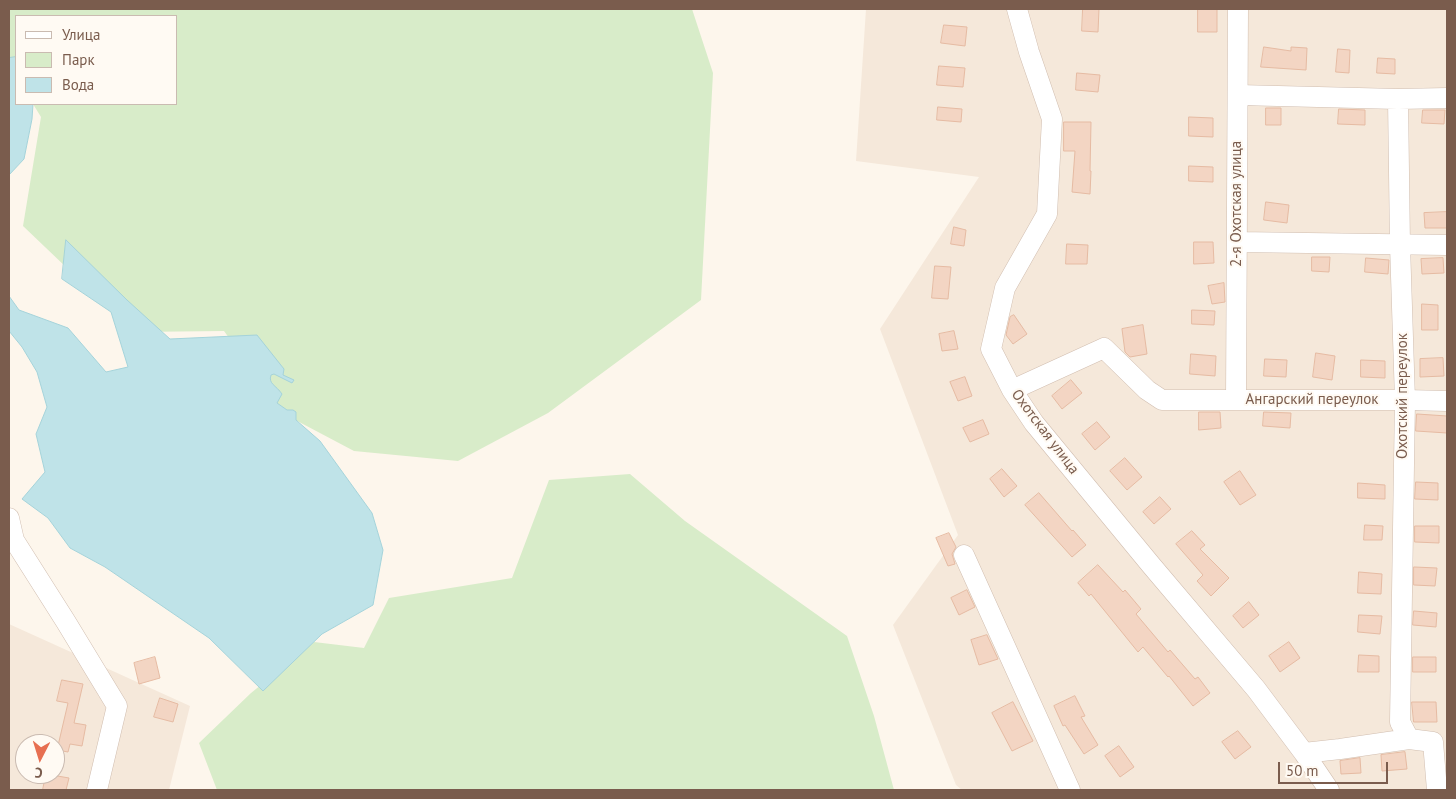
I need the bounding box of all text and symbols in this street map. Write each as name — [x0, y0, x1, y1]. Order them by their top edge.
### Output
legend — [15, 15, 178, 105]
text: Улица — [62, 25, 100, 44]
text: Парк — [62, 50, 95, 69]
text: Вода — [62, 75, 94, 94]
street label: 2-я Охотская улица — [1228, 141, 1246, 267]
street label: Охотский переулок — [1394, 333, 1412, 459]
street label: Охотская улица — [1007, 386, 1083, 478]
street label: Ангарский переулок — [1246, 391, 1378, 409]
north arrow — [15, 734, 65, 784]
scale bar — [1281, 752, 1391, 784]
text: 50 m — [1286, 761, 1319, 780]
text: С — [34, 764, 43, 782]

